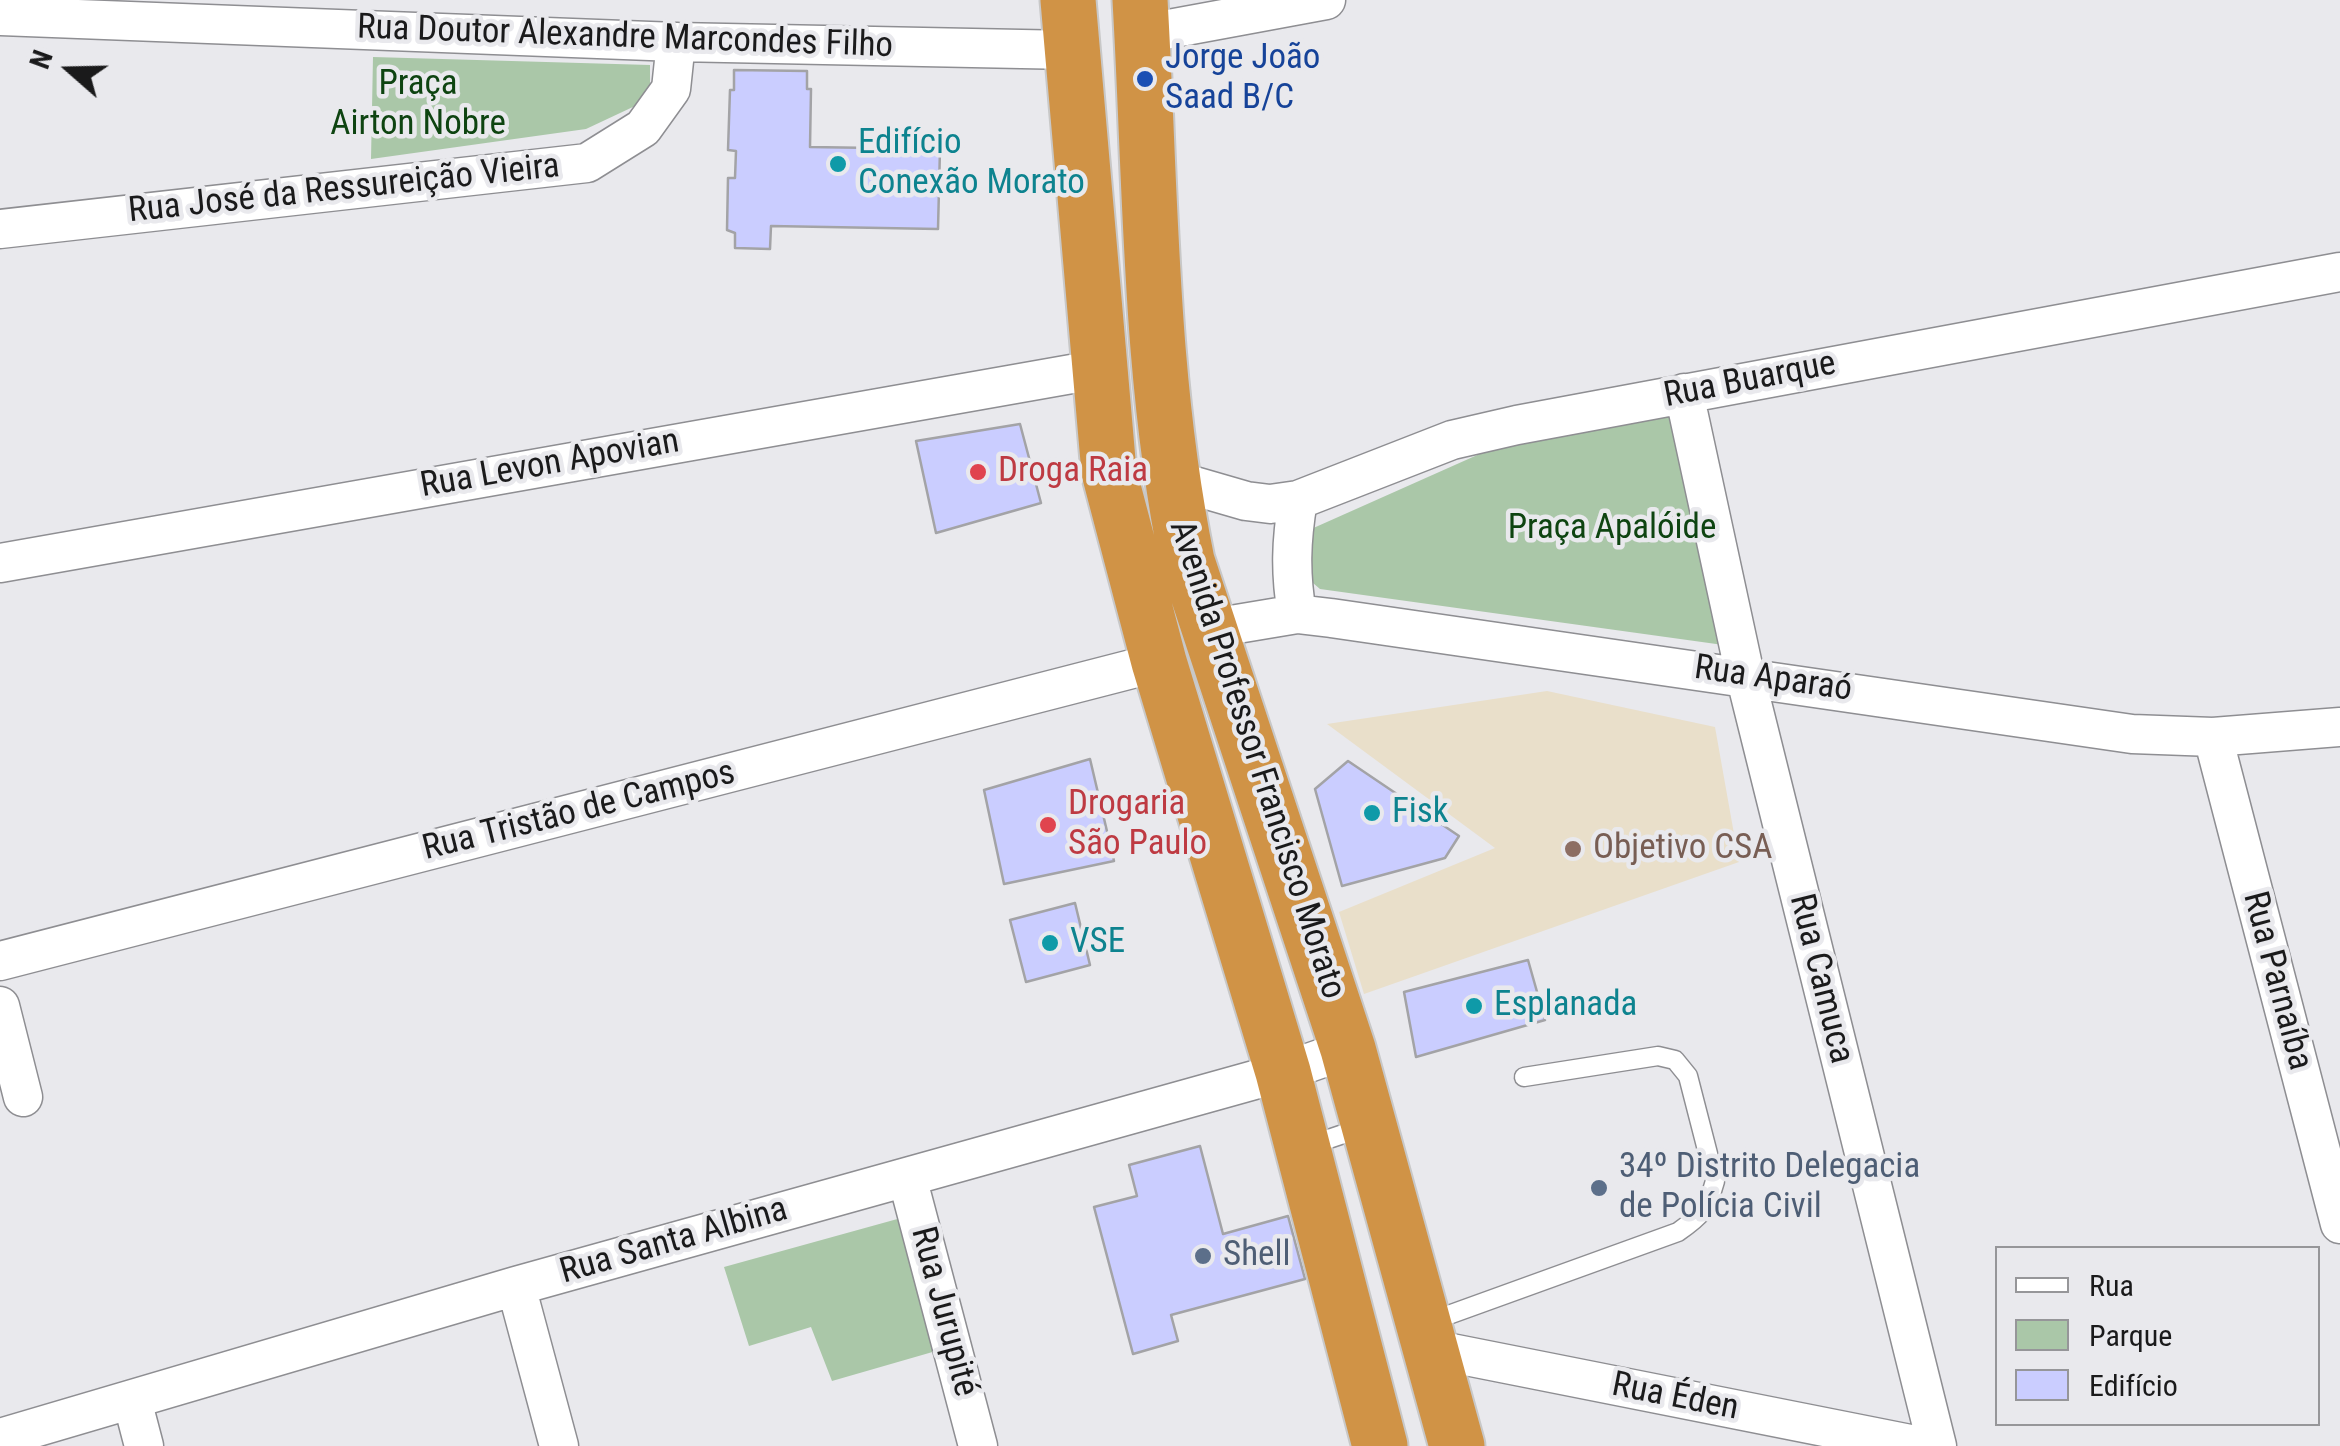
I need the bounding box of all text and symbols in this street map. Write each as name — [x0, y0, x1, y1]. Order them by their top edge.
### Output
street label: Rua Doutor Alexandre Marcondes Filho — [356, 8, 894, 68]
north arrow — [20, 20, 120, 120]
place label: Jorge João Saad B/C — [1165, 38, 1320, 120]
text: N — [23, 46, 60, 73]
park label: Praça Airton Nobre — [330, 64, 506, 146]
marker: Jorge João Saad B/C — [1134, 68, 1156, 90]
place label: Edifício Conexão Morato — [858, 123, 1085, 205]
street label: Rua José da Ressureição Vieira — [126, 146, 562, 234]
marker: Edifício Conexão Morato — [827, 153, 849, 175]
street label: Rua Buarque — [1660, 344, 1840, 418]
street label: Rua Levon Apovian — [417, 422, 683, 508]
place label: Droga Raia — [998, 451, 1148, 493]
marker: Droga Raia — [967, 461, 989, 483]
park label: Praça Apalóide — [1508, 508, 1716, 550]
street label: Avenida Professor Francisco Morato — [1159, 515, 1353, 1005]
street label: Rua Aparaó — [1691, 648, 1855, 712]
street label: Rua Tristão de Campos — [419, 753, 739, 871]
place label: Drogaria São Paulo — [1068, 784, 1207, 866]
place label: Fisk — [1392, 792, 1449, 834]
marker: Fisk — [1361, 802, 1383, 824]
marker: Drogaria São Paulo — [1037, 814, 1059, 836]
place label: Objetivo CSA — [1593, 828, 1772, 870]
marker: Objetivo CSA — [1562, 838, 1584, 860]
street label: Rua Parnaíba — [2232, 887, 2320, 1075]
street label: Rua Camuca — [1779, 890, 1861, 1068]
place label: VSE — [1070, 922, 1125, 964]
marker: VSE — [1039, 932, 1061, 954]
place label: Esplanada — [1494, 985, 1637, 1027]
marker: Esplanada — [1463, 995, 1485, 1017]
place label: 34º Distrito Delegacia de Polícia Civil — [1619, 1147, 1920, 1229]
marker: 34º Distrito Delegacia de Polícia Civil — [1588, 1177, 1610, 1199]
street label: Rua Santa Albina — [555, 1189, 793, 1295]
street label: Rua Jurupité — [900, 1223, 986, 1401]
place label: Shell — [1223, 1235, 1291, 1277]
marker: Shell — [1192, 1245, 1214, 1267]
legend — [1995, 1246, 2320, 1426]
text: Rua — [2089, 1268, 2134, 1303]
text: Parque — [2089, 1318, 2172, 1353]
street label: Rua Éden — [1608, 1365, 1742, 1431]
text: Edifício — [2089, 1368, 2178, 1403]

